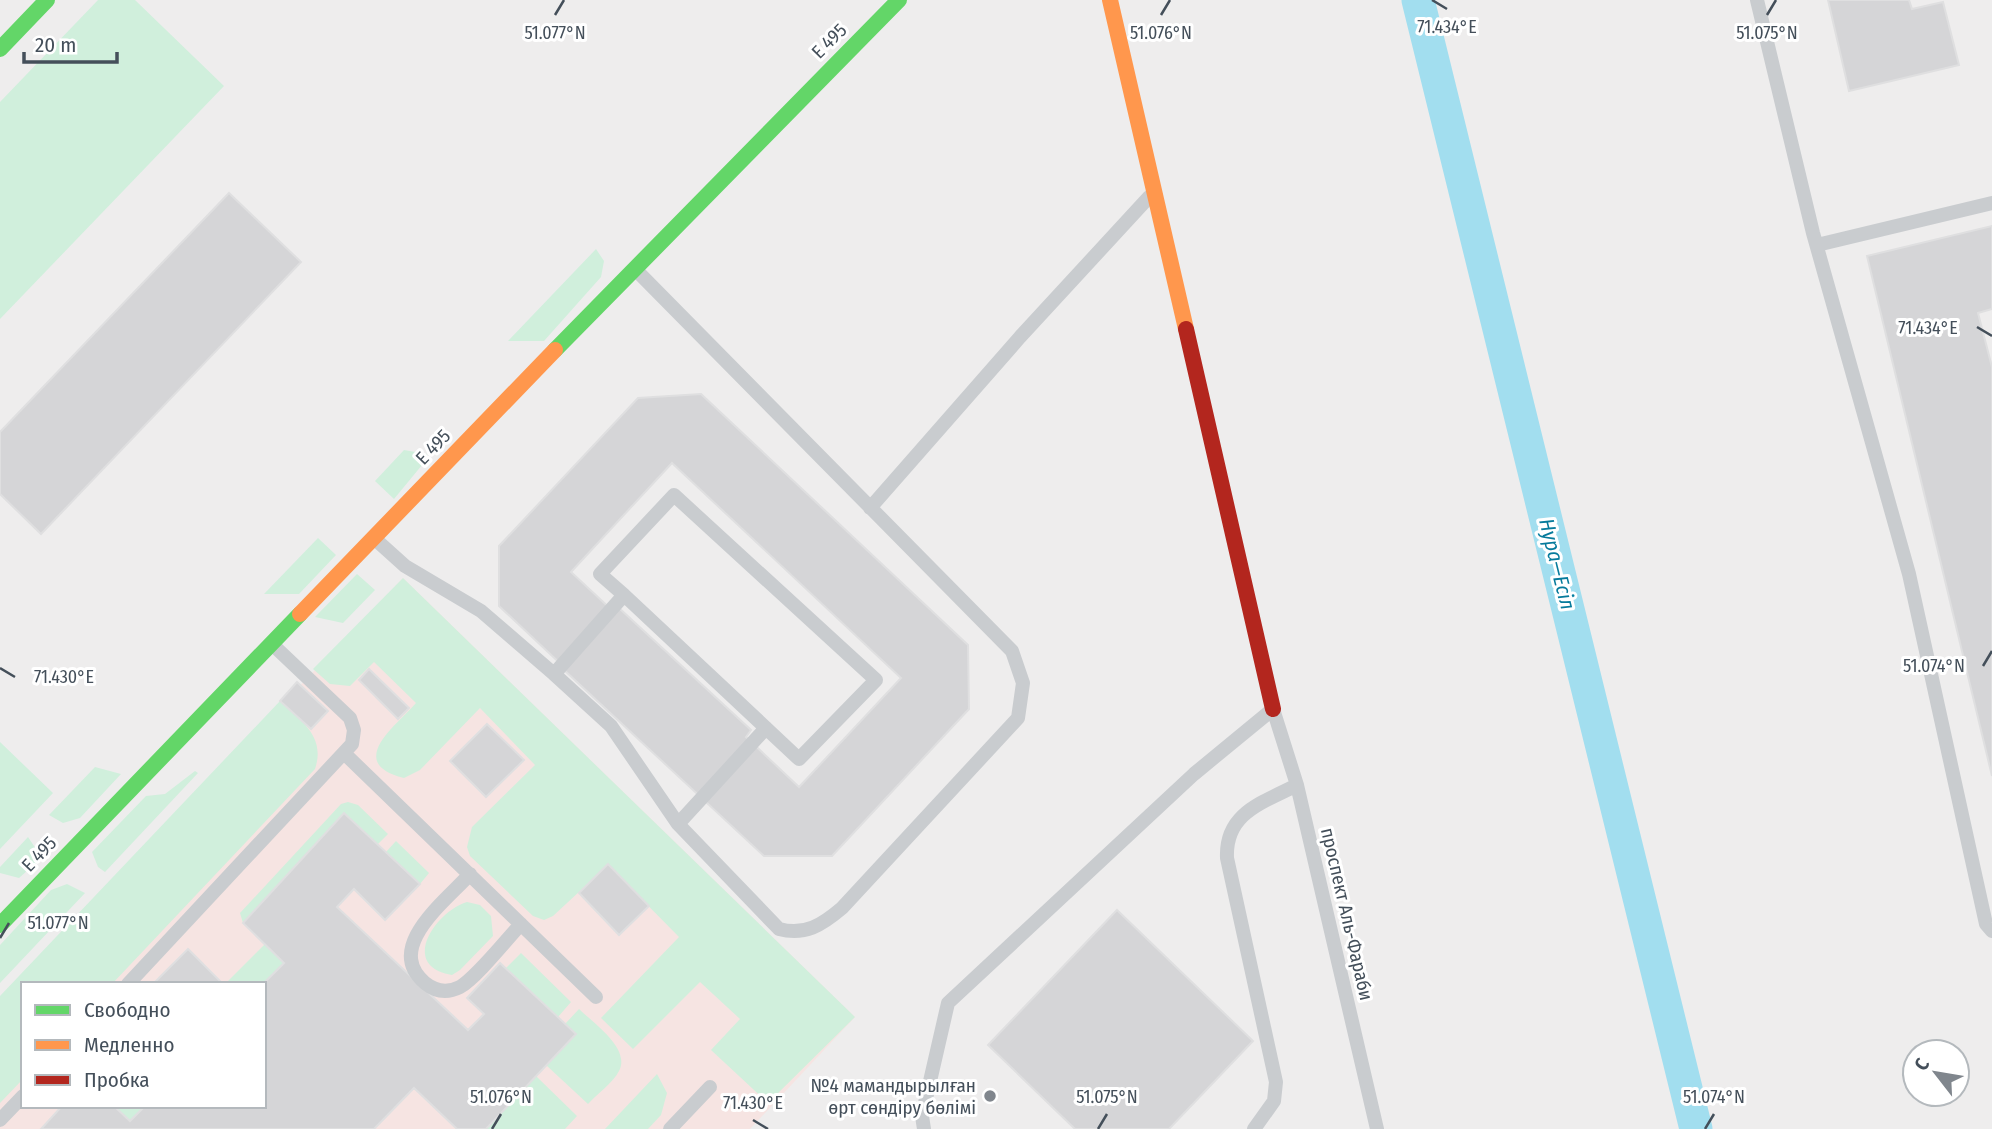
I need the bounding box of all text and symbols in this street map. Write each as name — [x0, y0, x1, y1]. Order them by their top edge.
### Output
text: 71.434°E — [1417, 16, 1477, 38]
street label: E 495 — [807, 19, 851, 63]
scale bar — [24, 21, 117, 65]
text: 51.077°N — [524, 22, 586, 44]
text: 51.076°N — [1130, 22, 1192, 44]
text: 51.075°N — [1736, 22, 1798, 44]
text: 20 m — [35, 32, 76, 58]
text: 71.434°E — [1898, 317, 1958, 339]
street label: E 495 — [411, 425, 455, 469]
water label: Нура—Есіл — [1533, 516, 1581, 612]
text: 51.074°N — [1903, 655, 1965, 677]
text: 71.430°E — [34, 666, 94, 688]
street label: проспект Аль-Фараби — [1316, 825, 1378, 1003]
street label: E 495 — [17, 832, 61, 876]
text: 51.077°N — [27, 912, 89, 934]
legend — [21, 982, 266, 1108]
text: Свободно — [84, 997, 170, 1023]
text: Медленно — [84, 1032, 174, 1058]
north arrow — [1901, 1038, 1971, 1108]
text: С — [1909, 1054, 1934, 1075]
text: Пробка — [84, 1067, 150, 1093]
place label: №4 мамандырылған өрт сөндіру бөлімі — [810, 1074, 976, 1119]
text: 51.076°N — [470, 1086, 532, 1108]
text: 51.075°N — [1076, 1086, 1138, 1108]
text: 51.074°N — [1683, 1086, 1745, 1108]
marker: №4 мамандырылған өрт сөндіру бөлімі — [982, 1088, 998, 1104]
text: 71.430°E — [723, 1092, 783, 1114]

